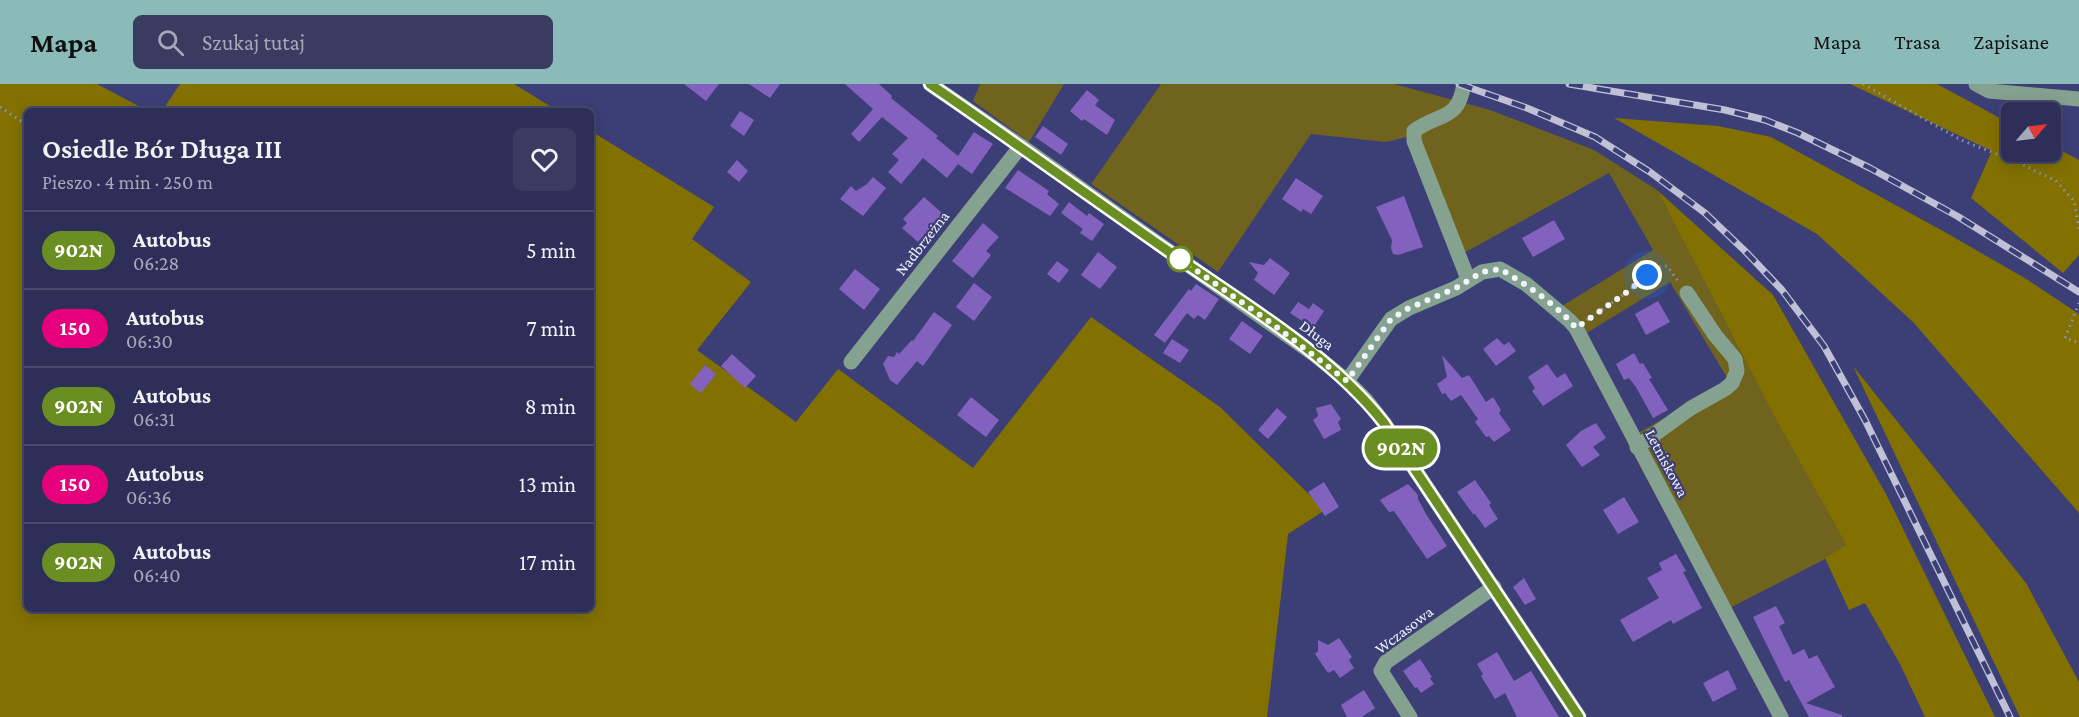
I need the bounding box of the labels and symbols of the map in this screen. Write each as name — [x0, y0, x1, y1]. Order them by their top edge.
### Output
north arrow — [2001, 102, 2061, 162]
street label: Nadbrzeżna — [892, 207, 953, 278]
unlabelled marker — [1167, 246, 1193, 272]
your location — [1632, 260, 1662, 290]
street label: Długa — [1296, 317, 1338, 355]
street label: Letniskowa — [1642, 426, 1692, 500]
line badge: 902N — [1359, 428, 1443, 468]
street label: Wczasowa — [1372, 602, 1437, 657]

